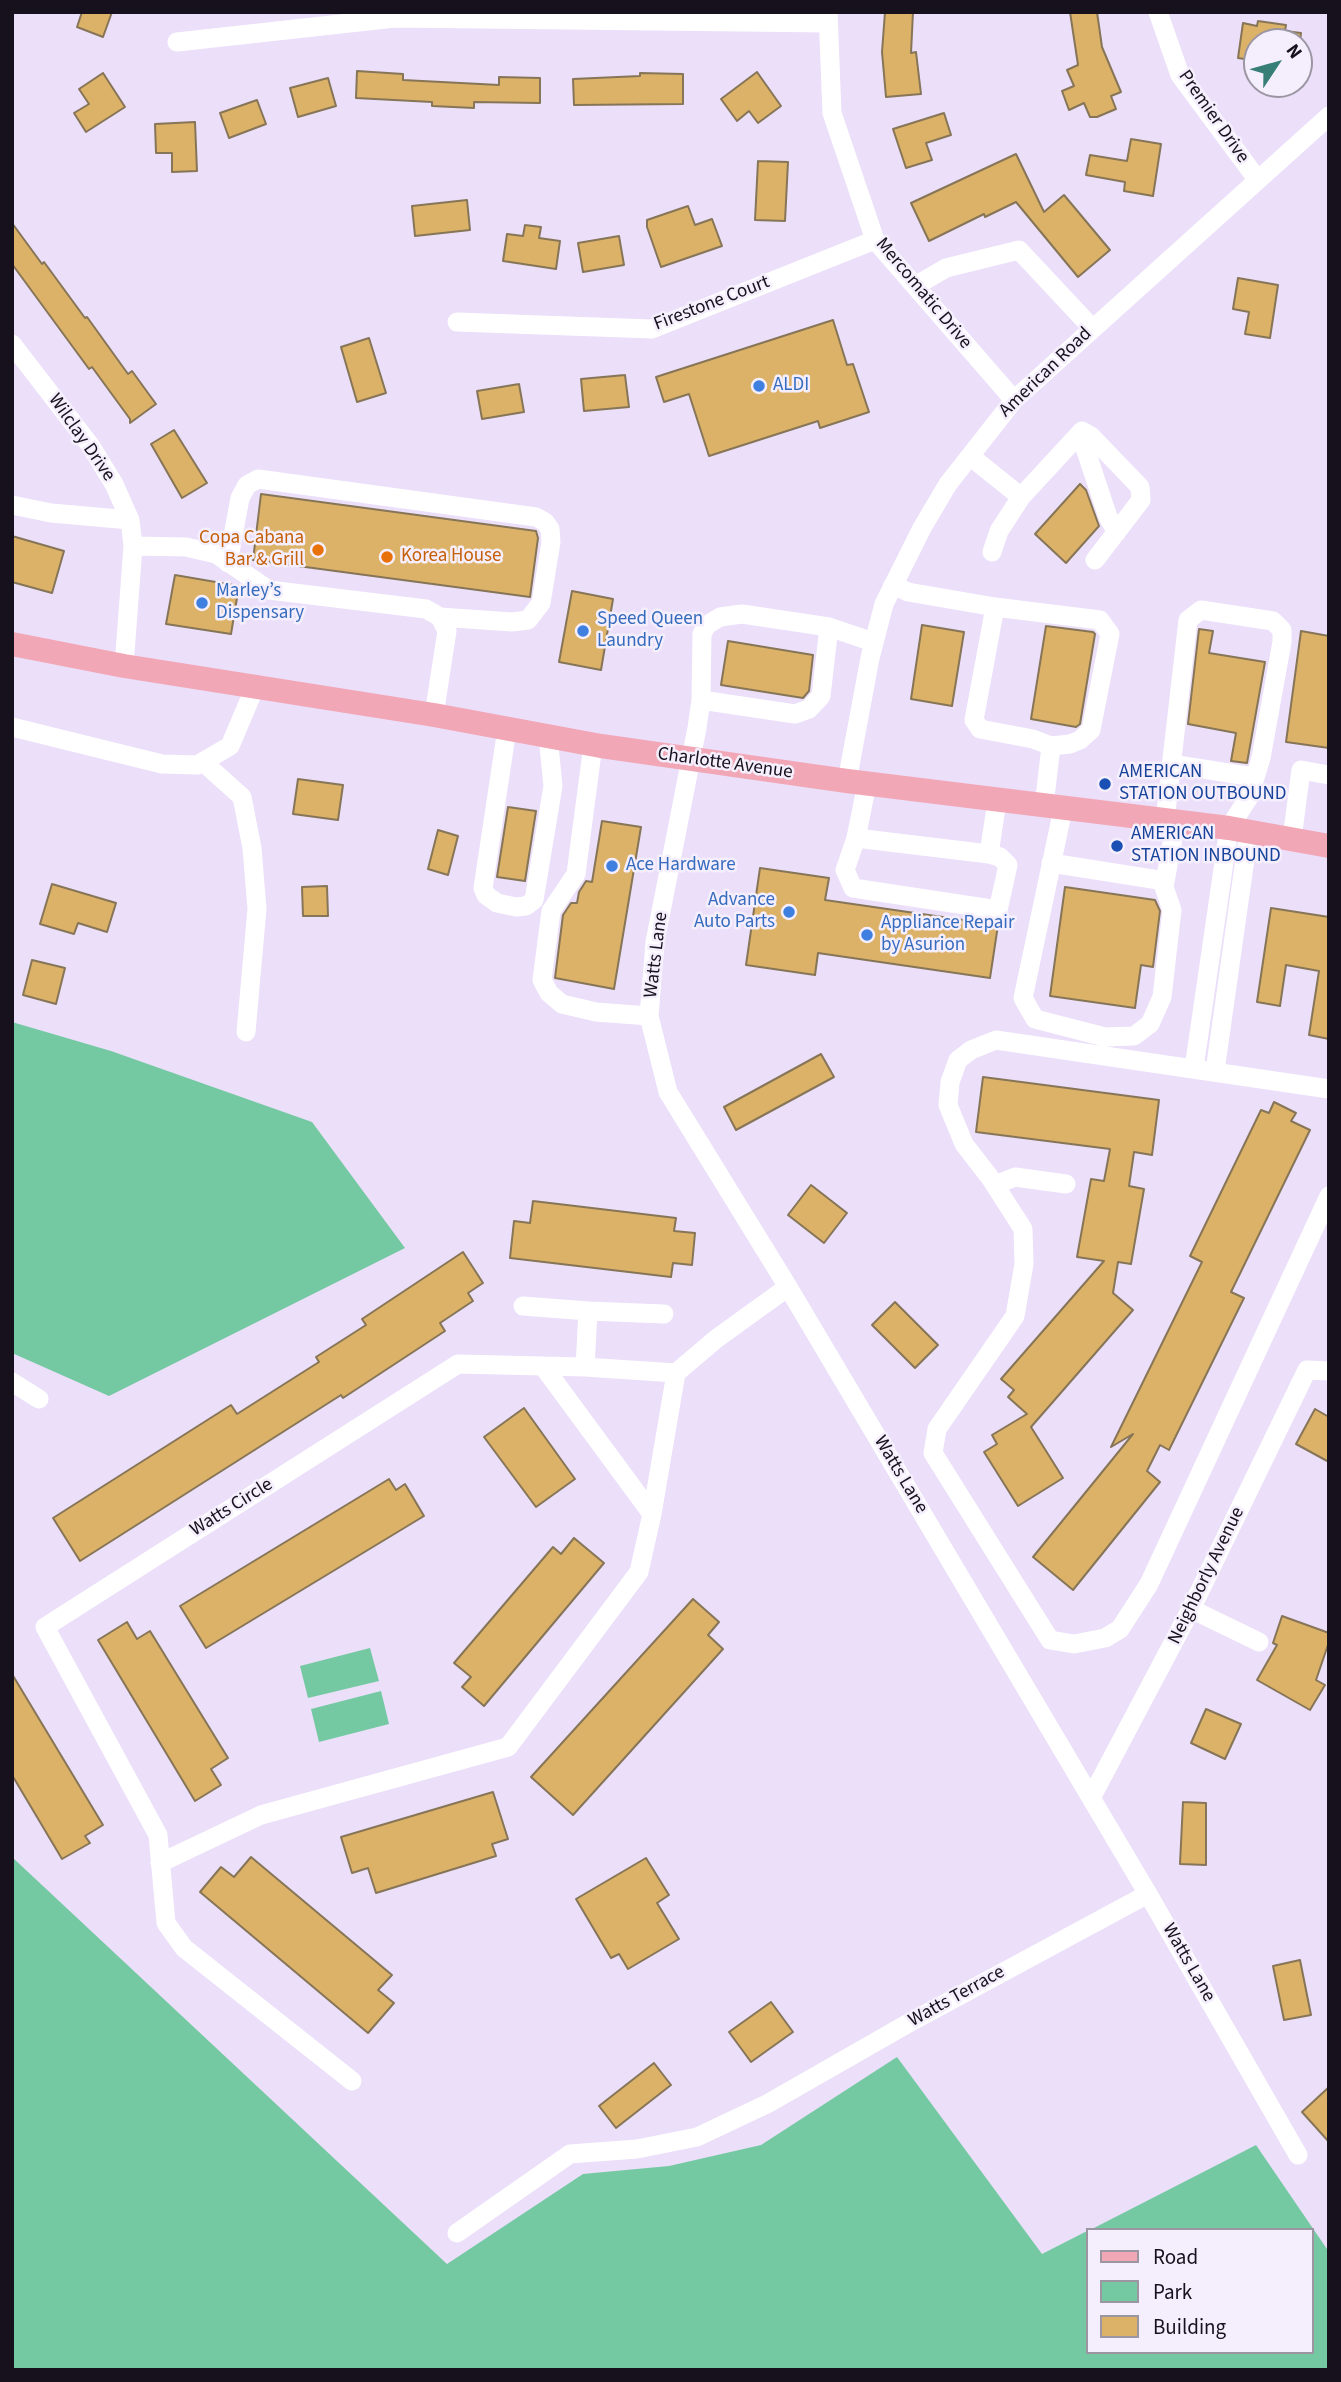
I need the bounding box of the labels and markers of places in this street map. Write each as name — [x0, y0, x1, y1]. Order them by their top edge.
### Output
place label: ALDI — [773, 375, 809, 397]
marker: ALDI — [751, 378, 767, 394]
place label: Copa Cabana Bar & Grill — [199, 528, 304, 572]
marker: Copa Cabana Bar & Grill — [310, 542, 326, 558]
place label: Korea House — [401, 546, 502, 568]
marker: Korea House — [379, 549, 395, 565]
place label: Marley’s Dispensary — [216, 581, 304, 625]
marker: Marley’s Dispensary — [194, 595, 210, 611]
place label: Speed Queen Laundry — [597, 609, 703, 653]
marker: Speed Queen Laundry — [575, 623, 591, 639]
place label: AMERICAN STATION OUTBOUND — [1119, 762, 1286, 806]
marker: AMERICAN STATION OUTBOUND — [1097, 776, 1113, 792]
place label: AMERICAN STATION INBOUND — [1131, 824, 1281, 868]
marker: AMERICAN STATION INBOUND — [1109, 838, 1125, 854]
place label: Ace Hardware — [626, 855, 736, 877]
marker: Ace Hardware — [604, 858, 620, 874]
place label: Advance Auto Parts — [694, 890, 775, 934]
marker: Advance Auto Parts — [781, 904, 797, 920]
place label: Appliance Repair by Asurion — [881, 913, 1015, 957]
marker: Appliance Repair by Asurion — [859, 927, 875, 943]

